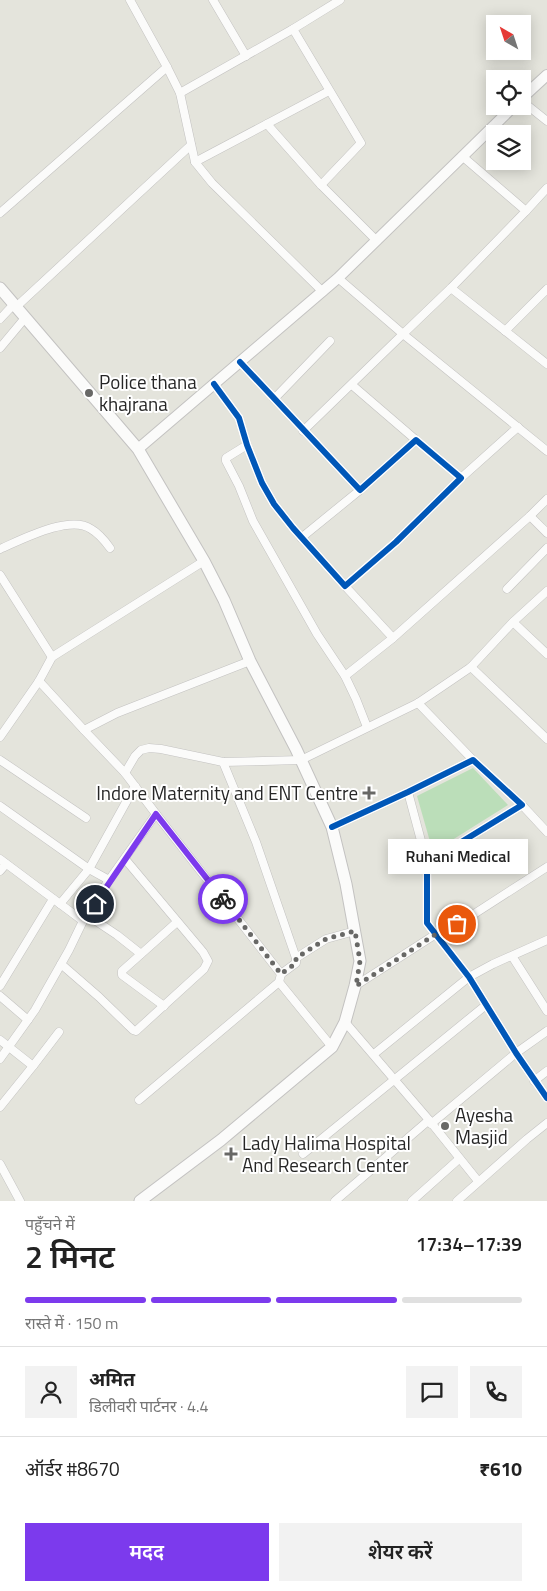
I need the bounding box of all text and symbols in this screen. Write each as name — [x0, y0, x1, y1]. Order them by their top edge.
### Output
north arrow — [486, 15, 531, 60]
map controls — [486, 15, 531, 170]
button: locate — [486, 70, 531, 115]
button: layers — [486, 125, 531, 170]
place label: Police thana khajrana — [99, 367, 197, 418]
marker: Police thana khajrana — [83, 387, 95, 399]
place label: Indore Maternity and ENT Centre — [96, 778, 358, 807]
marker: Indore Maternity and ENT Centre — [362, 786, 376, 800]
callout: Ruhani Medical — [387, 839, 527, 874]
text: Ruhani Medical — [406, 844, 510, 868]
courier — [198, 874, 248, 924]
pin — [74, 883, 116, 925]
icon: bike — [209, 885, 237, 913]
icon: home — [81, 890, 109, 918]
pin — [436, 903, 478, 945]
icon: bag — [443, 910, 471, 938]
place label: Ayesha Masjid — [455, 1100, 514, 1151]
marker: Ayesha Masjid — [439, 1120, 451, 1132]
place label: Lady Halima Hospital And Research Center — [242, 1128, 411, 1179]
marker: Lady Halima Hospital And Research Center — [224, 1147, 238, 1161]
text: पहुँचने में — [25, 1212, 75, 1236]
text: 17:34–17:39 — [416, 1229, 522, 1258]
text: 2 मिनट — [25, 1232, 115, 1280]
text: रास्ते में · 150 m — [25, 1311, 118, 1335]
text: अमित — [89, 1364, 135, 1393]
button: person — [25, 1366, 77, 1418]
button: chat — [406, 1366, 458, 1418]
button: phone — [470, 1366, 522, 1418]
text: डिलीवरी पार्टनर · 4.4 — [89, 1394, 208, 1418]
text: ऑर्डर #8670 — [25, 1454, 120, 1483]
text: ₹610 — [479, 1454, 522, 1483]
button: मदद — [25, 1523, 269, 1581]
button: शेयर करें — [279, 1523, 522, 1581]

